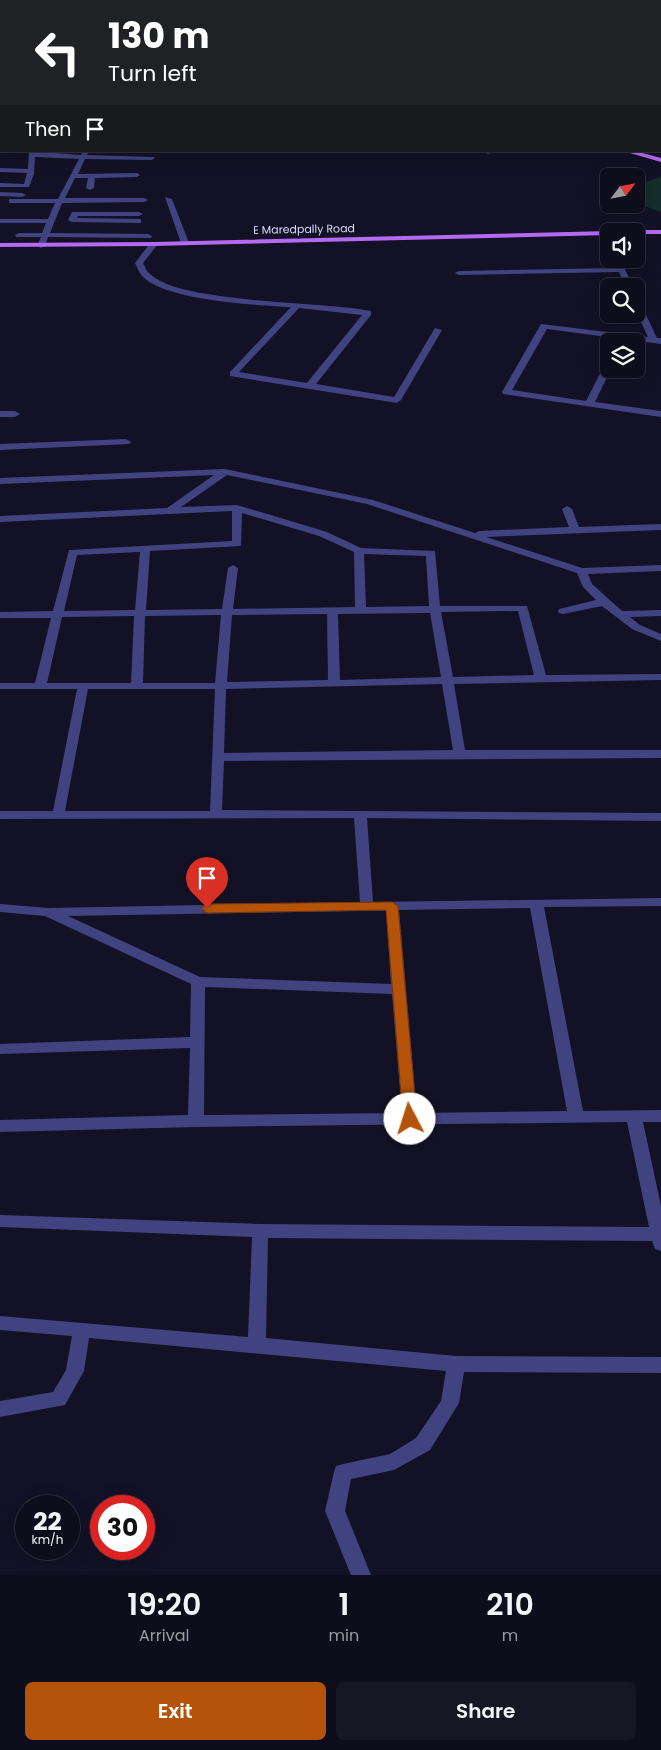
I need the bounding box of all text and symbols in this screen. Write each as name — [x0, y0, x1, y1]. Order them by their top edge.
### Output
text: 130 m — [108, 11, 210, 60]
icon: left — [25, 20, 90, 85]
text: Turn left — [108, 58, 196, 89]
icon: arrive — [81, 115, 109, 143]
text: Then — [25, 116, 71, 143]
north arrow — [600, 168, 645, 212]
map controls — [600, 168, 645, 378]
street label: E Maredpally Road — [253, 220, 355, 238]
button: sound — [600, 223, 645, 268]
button: search — [600, 278, 645, 323]
button: layers — [600, 333, 645, 378]
pin — [186, 857, 228, 908]
icon: arrive — [193, 864, 221, 892]
position arrow — [383, 1092, 435, 1144]
speed limit sign: 30 — [90, 1495, 155, 1560]
text: 22 — [33, 1504, 62, 1539]
text: km/h — [32, 1531, 63, 1548]
text: 19:20 — [127, 1583, 201, 1626]
text: 1 — [338, 1583, 349, 1626]
text: 210 — [486, 1583, 534, 1626]
text: Arrival — [139, 1624, 189, 1647]
text: min — [328, 1624, 359, 1647]
text: m — [502, 1624, 518, 1647]
button: Exit — [25, 1682, 326, 1740]
button: Share — [336, 1682, 636, 1740]

